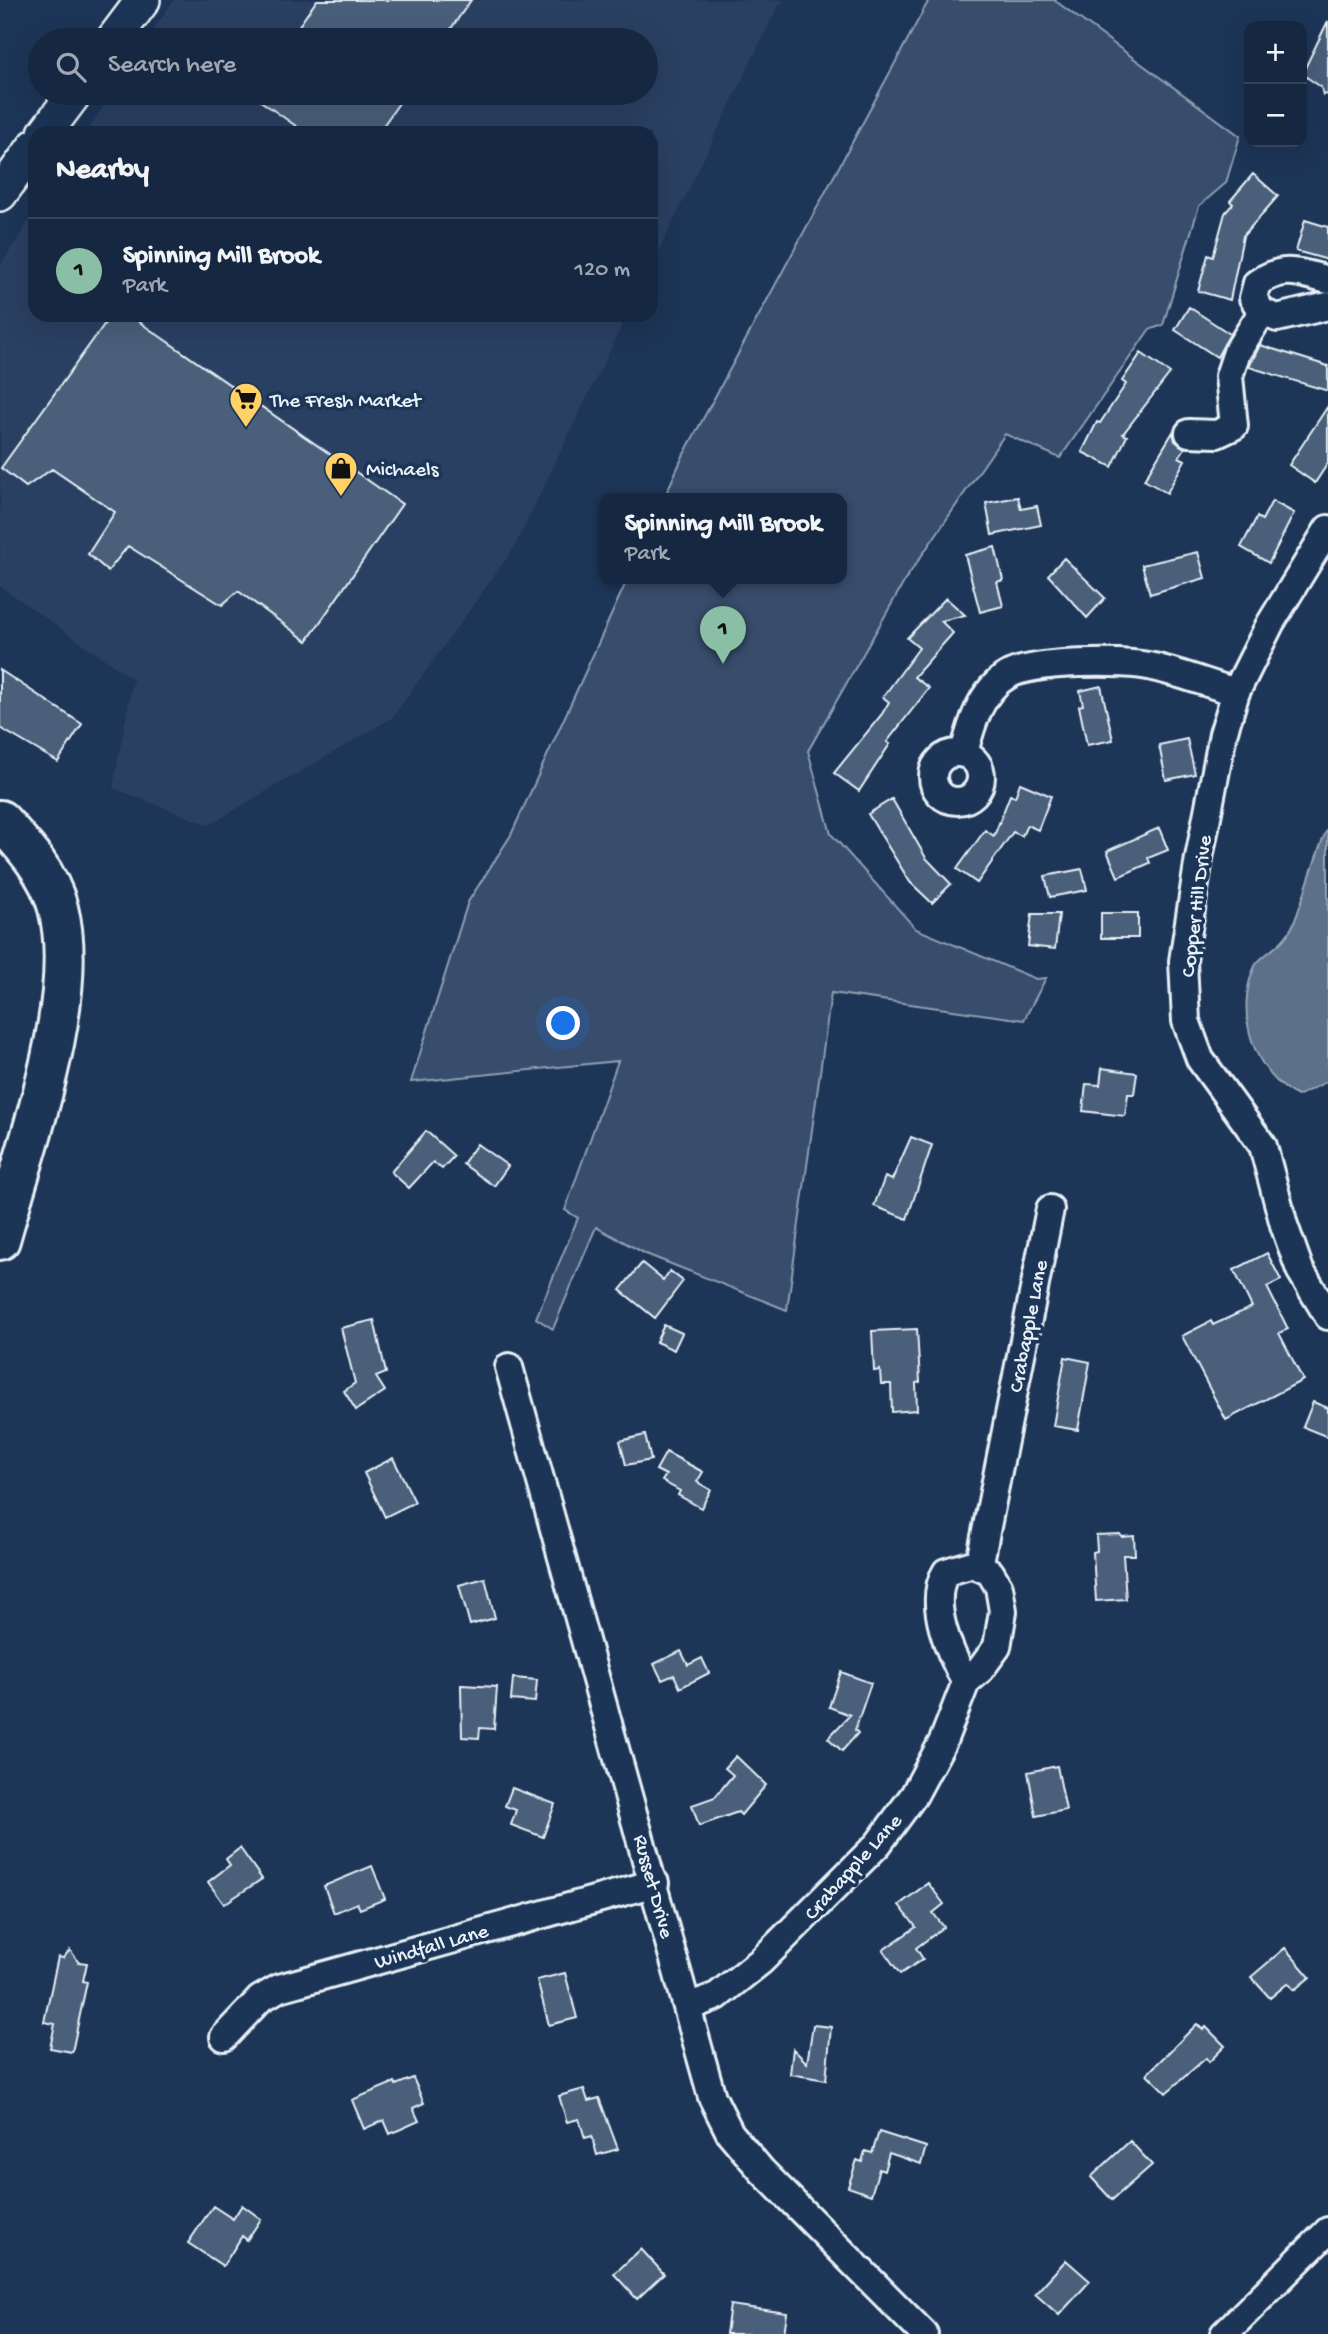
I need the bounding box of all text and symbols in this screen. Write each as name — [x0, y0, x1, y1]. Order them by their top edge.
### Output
map controls — [1244, 21, 1307, 147]
button: + — [1244, 21, 1307, 84]
search box — [28, 28, 658, 105]
icon: search — [52, 48, 90, 86]
text: Search here — [108, 51, 236, 82]
button: − — [1244, 84, 1307, 147]
text: Nearby — [56, 154, 149, 189]
text: Spinning Mill Brook — [123, 242, 320, 273]
text: 1 — [74, 257, 84, 284]
text: 120 m — [575, 257, 630, 284]
text: Park — [123, 273, 167, 300]
supermarket icon: The Fresh Market — [227, 380, 265, 429]
place label: The Fresh Market — [269, 390, 423, 415]
shop icon: Michaels — [322, 449, 360, 498]
place label: Michaels — [366, 459, 440, 484]
popup — [599, 493, 847, 584]
text: Spinning Mill Brook — [625, 510, 821, 541]
text: Park — [625, 541, 669, 568]
pin: 1 — [700, 606, 746, 664]
street label: Copper Hill Drive — [1177, 833, 1220, 979]
your location — [546, 1006, 580, 1040]
street label: Crabapple Lane — [1005, 1257, 1056, 1395]
street label: Crabapple Lane — [800, 1809, 910, 1927]
street label: Russet Drive — [626, 1832, 678, 1943]
street label: Windfall Lane — [372, 1920, 493, 1977]

